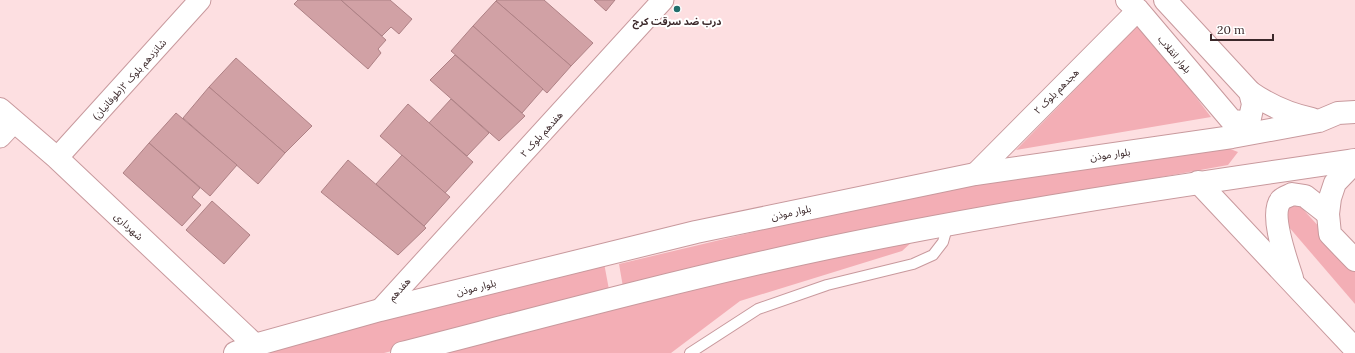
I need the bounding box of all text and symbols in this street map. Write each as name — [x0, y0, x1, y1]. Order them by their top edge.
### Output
marker: درب ضد سرقت کرج — [672, 4, 682, 14]
place label: درب ضد سرقت کرج — [633, 15, 721, 30]
scale bar — [1211, 16, 1273, 42]
text: 20 m — [1217, 22, 1245, 37]
street label: بلوار انقلاب — [1155, 33, 1194, 76]
street label: شانزدهم بلوک ۲(طوفانیان) — [90, 36, 170, 123]
street label: هجدهم بلوک ۲ — [1031, 66, 1083, 118]
street label: هفدهم بلوک ۲ — [517, 108, 566, 161]
street label: بلوار موذن — [1089, 145, 1131, 164]
street label: بلوار موذن — [770, 202, 813, 223]
street label: شهرداری — [111, 210, 146, 243]
street label: هفدهم — [385, 275, 414, 305]
street label: بلوار موذن — [455, 276, 498, 299]

